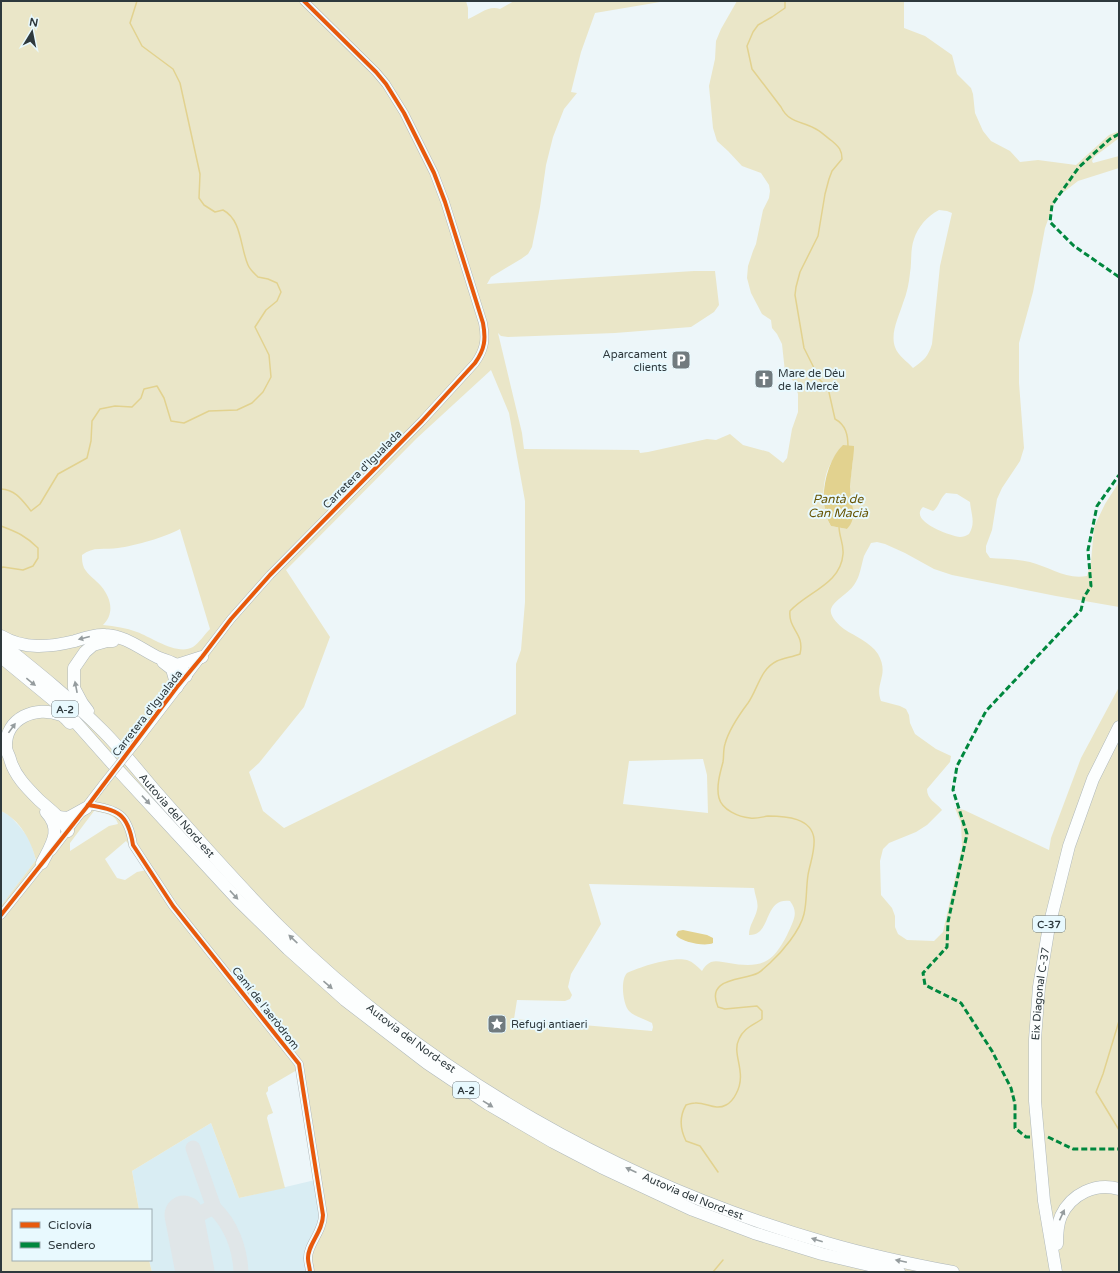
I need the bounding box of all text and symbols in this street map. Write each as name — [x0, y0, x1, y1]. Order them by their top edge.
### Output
north arrow — [12, 12, 52, 52]
text: N — [28, 15, 39, 30]
place label: Aparcament clients — [603, 348, 667, 374]
parking icon: Aparcament clients — [670, 349, 692, 371]
place label: Mare de Déu de la Mercè — [778, 367, 845, 393]
church icon: Mare de Déu de la Mercè — [753, 368, 775, 390]
street label: Carretera d'Igualada — [320, 427, 404, 511]
water label: Pantà de Can Macià — [808, 492, 868, 520]
one-way arrow — [78, 636, 90, 642]
street label: Carretera d'Igualada — [110, 667, 185, 759]
one-way arrow — [26, 677, 37, 686]
one-way arrow — [72, 681, 78, 693]
road number: A-2 — [52, 701, 78, 717]
one-way arrow — [8, 723, 16, 734]
street label: Autovia del Nord-est — [136, 771, 217, 860]
one-way arrow — [141, 795, 150, 805]
one-way arrow — [229, 890, 239, 900]
road number: C-37 — [1033, 916, 1065, 932]
one-way arrow — [288, 935, 299, 944]
street label: Eix Diagonal C-37 — [1029, 946, 1052, 1041]
street label: Camí de l'aeròdrom — [229, 964, 302, 1052]
one-way arrow — [323, 981, 333, 990]
street label: Autovia del Nord-est — [364, 1001, 458, 1076]
place icon: Refugi antiaeri — [486, 1013, 508, 1035]
place label: Refugi antiaeri — [511, 1018, 588, 1031]
road number: A-2 — [453, 1082, 479, 1098]
one-way arrow — [483, 1100, 493, 1108]
one-way arrow — [625, 1167, 636, 1173]
street label: Autovia del Nord-est — [640, 1170, 745, 1223]
legend — [12, 1209, 152, 1261]
one-way arrow — [1059, 1210, 1065, 1221]
text: Ciclovía — [48, 1218, 92, 1232]
one-way arrow — [811, 1237, 823, 1243]
text: Sendero — [48, 1238, 96, 1252]
one-way arrow — [894, 1258, 907, 1264]

